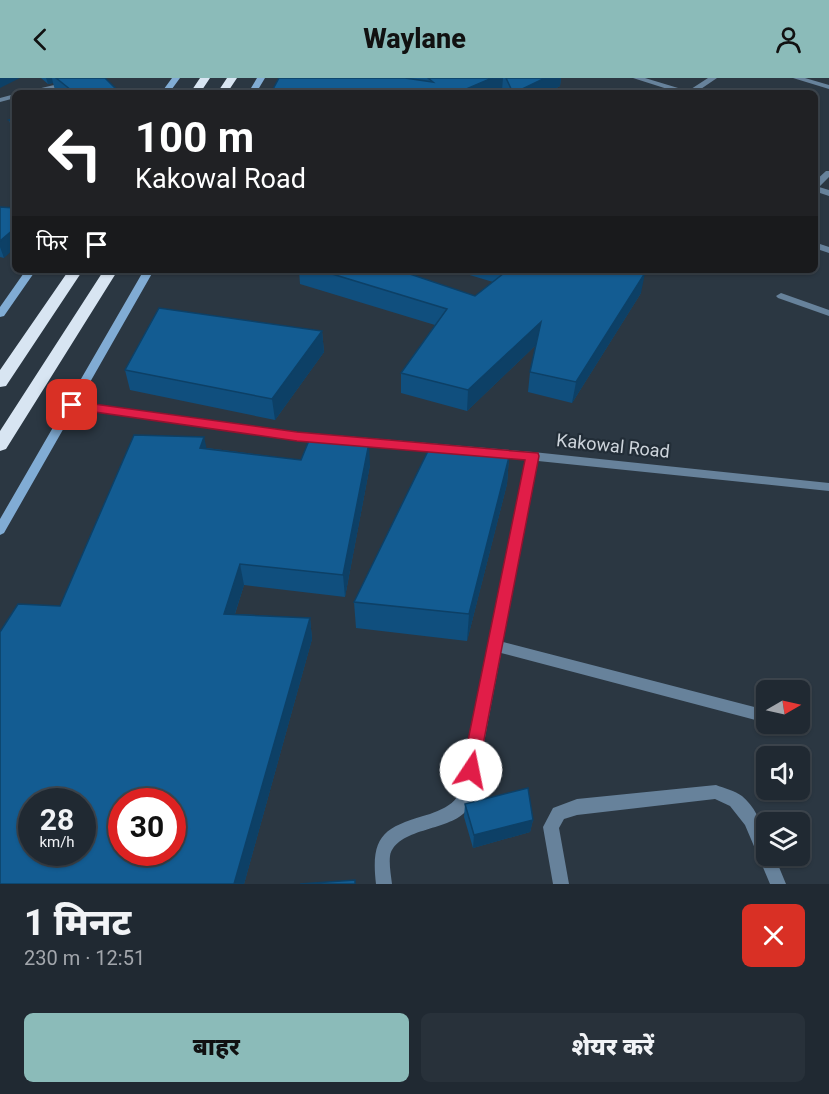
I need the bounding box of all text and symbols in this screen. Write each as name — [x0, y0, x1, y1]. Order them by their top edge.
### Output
icon: back — [24, 23, 57, 56]
text: Waylane — [363, 23, 466, 55]
icon: person — [772, 23, 805, 56]
text: 100 m — [135, 113, 254, 162]
icon: left — [36, 114, 114, 192]
text: Kakowal Road — [135, 163, 306, 195]
icon: arrive — [80, 228, 113, 261]
text: फिर — [36, 230, 68, 255]
pin — [46, 379, 97, 430]
icon: arrive — [55, 388, 88, 421]
street label: Kakowal Road — [555, 429, 671, 462]
north arrow — [756, 680, 810, 734]
map controls — [756, 680, 810, 866]
position arrow — [439, 738, 503, 802]
button: sound — [756, 746, 810, 800]
speed limit sign: 30 — [108, 788, 186, 866]
text: 28 — [40, 802, 74, 837]
button: layers — [756, 812, 810, 866]
text: km/h — [39, 833, 75, 851]
text: 1 मिनट — [24, 902, 131, 944]
button: close — [742, 904, 805, 967]
text: 230 m · 12:51 — [24, 946, 145, 970]
button: बाहर — [24, 1013, 409, 1082]
button: शेयर करें — [421, 1013, 805, 1082]

